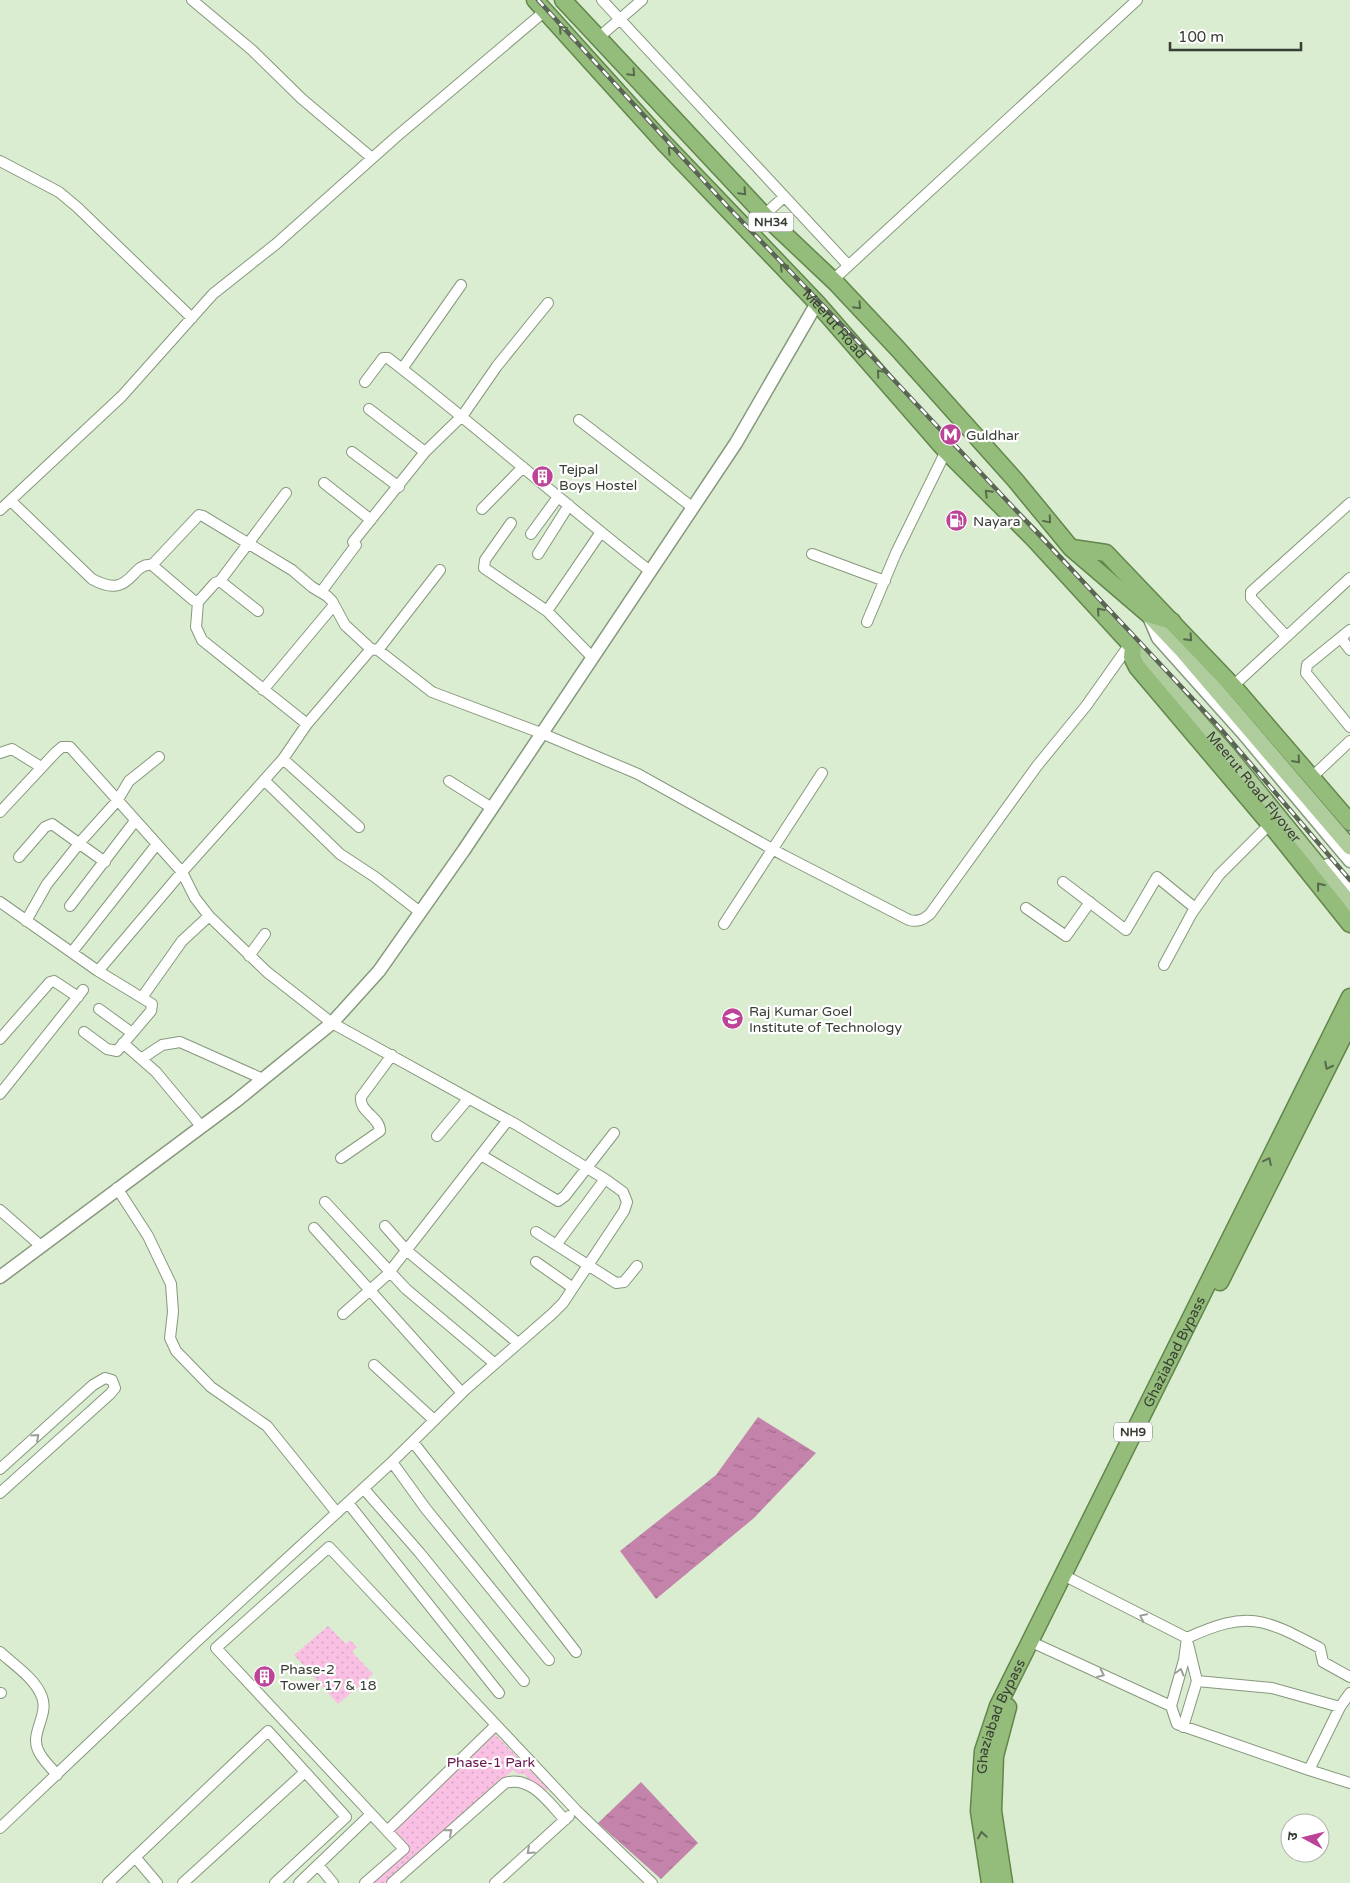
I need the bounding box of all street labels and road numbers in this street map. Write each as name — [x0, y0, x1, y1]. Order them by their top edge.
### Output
road number: NH34 — [748, 212, 794, 232]
street label: Meerut Road — [799, 285, 869, 362]
street label: Meerut Road Flyover — [1203, 728, 1305, 847]
street label: Ghaziabad Bypass — [1140, 1293, 1209, 1410]
road number: NH9 — [1114, 1422, 1152, 1441]
street label: Ghaziabad Bypass — [973, 1656, 1029, 1774]

